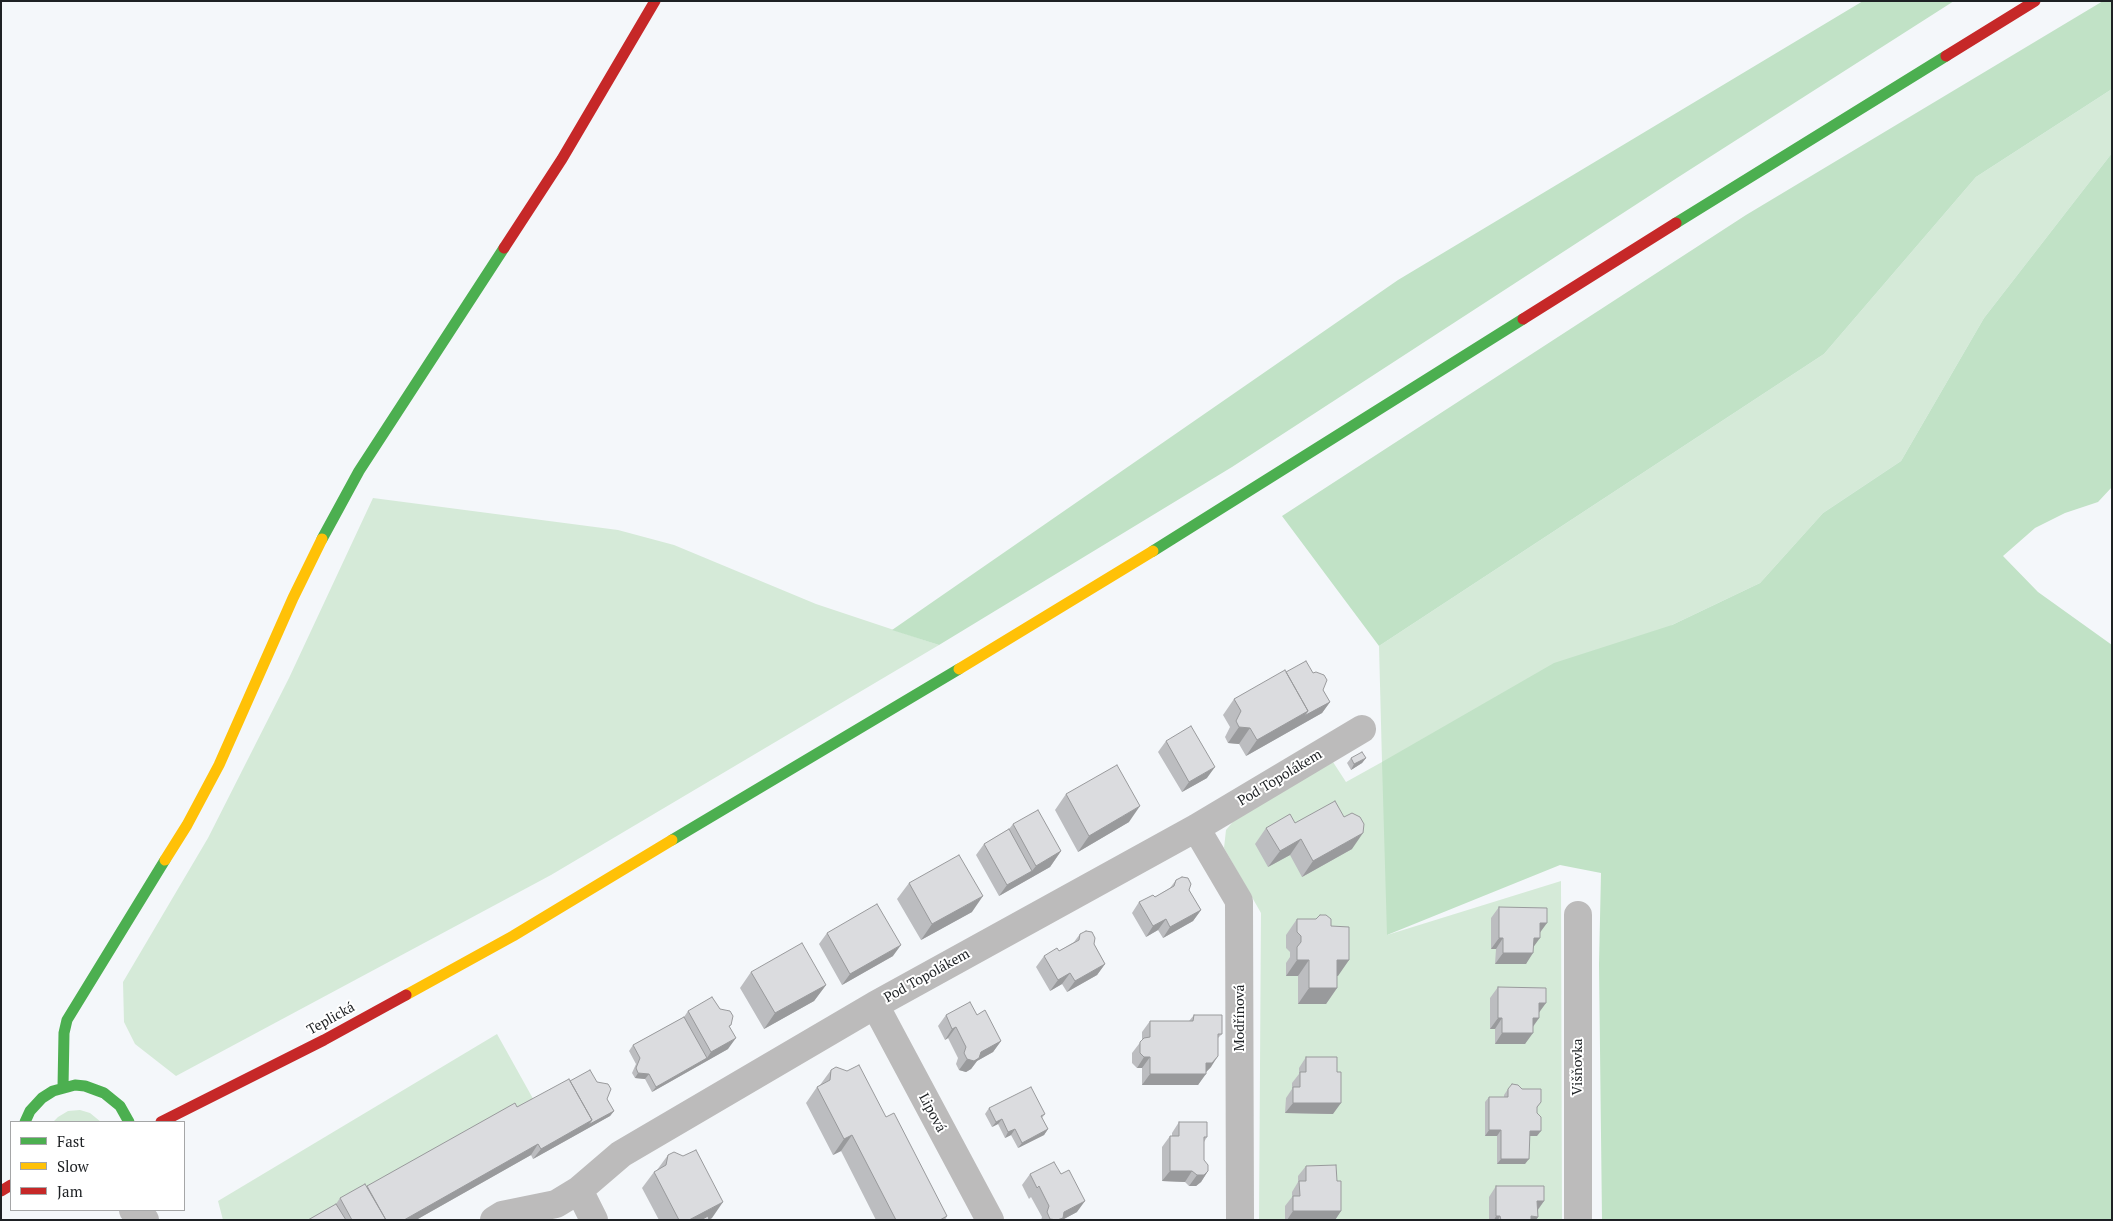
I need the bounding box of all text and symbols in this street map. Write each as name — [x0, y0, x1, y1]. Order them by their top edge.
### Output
street label: Pod Topolákem — [1235, 746, 1325, 810]
street label: Pod Topolákem — [881, 946, 973, 1006]
street label: Modřínová — [1232, 984, 1248, 1052]
street label: Teplická — [304, 999, 358, 1039]
street label: Višňovka — [1570, 1038, 1586, 1096]
street label: Lipová — [915, 1091, 949, 1135]
legend — [10, 1121, 185, 1211]
text: Fast — [57, 1131, 85, 1151]
text: Slow — [57, 1156, 89, 1176]
text: Jam — [57, 1181, 83, 1201]

